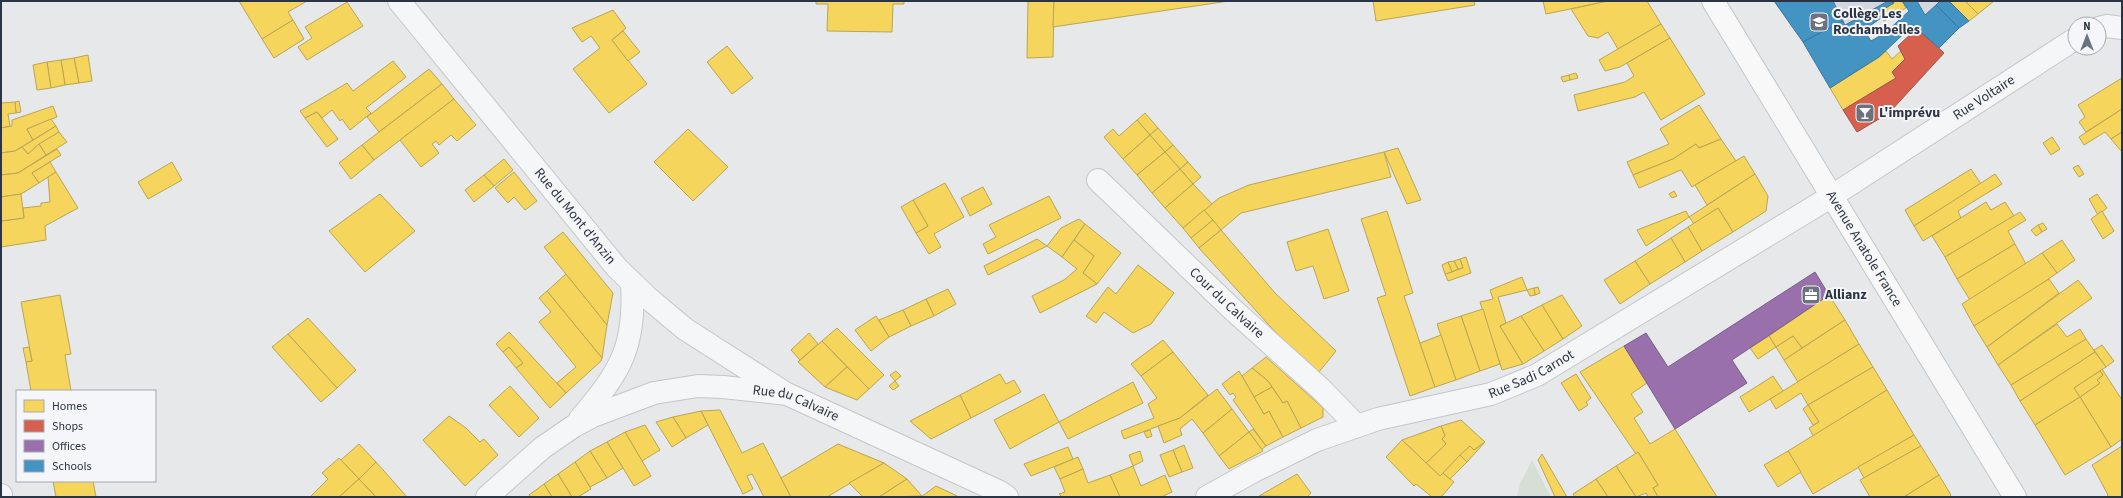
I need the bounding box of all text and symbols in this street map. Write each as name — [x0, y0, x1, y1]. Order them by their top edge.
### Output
place label: Collège Les Rochambelles — [1833, 4, 1920, 40]
school or university icon: Collège Les Rochambelles — [1808, 11, 1830, 33]
north arrow — [2067, 16, 2107, 56]
text: N — [2083, 19, 2091, 34]
street label: Rue Voltaire — [1949, 70, 2019, 125]
bar icon: L'imprévu — [1854, 102, 1876, 124]
place label: L'imprévu — [1879, 103, 1940, 123]
street label: Rue du Mont d'Anzin — [529, 164, 620, 269]
street label: Avenue Anatole France — [1821, 187, 1907, 311]
street label: Cour du Calvaire — [1185, 263, 1269, 343]
office icon: Allianz — [1800, 284, 1822, 306]
place label: Allianz — [1824, 285, 1867, 305]
street label: Rue Sadi Carnot — [1485, 345, 1578, 404]
street label: Rue du Calvaire — [752, 380, 842, 427]
legend — [16, 390, 156, 482]
text: Homes — [52, 398, 87, 415]
text: Shops — [52, 418, 83, 435]
text: Offices — [52, 438, 86, 455]
text: Schools — [52, 458, 92, 475]

